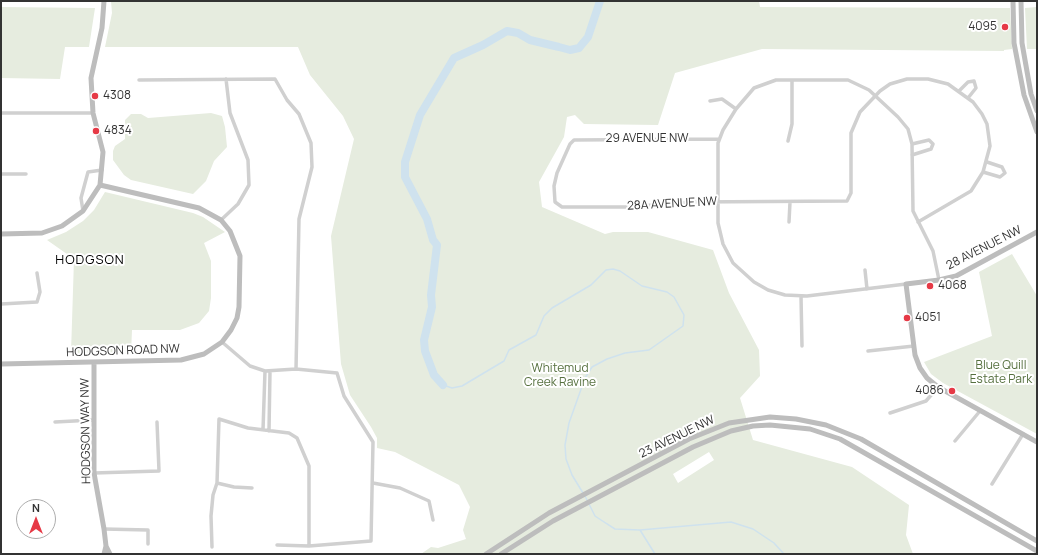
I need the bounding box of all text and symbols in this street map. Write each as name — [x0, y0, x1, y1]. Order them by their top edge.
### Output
place label: 4095 — [968, 20, 997, 34]
marker: 4095 — [1000, 22, 1010, 32]
place label: 4308 — [103, 89, 131, 103]
marker: 4308 — [90, 91, 100, 101]
place label: 4834 — [104, 124, 132, 138]
marker: 4834 — [91, 126, 101, 136]
street label: 29 AVENUE NW — [606, 132, 688, 146]
street label: 28A AVENUE NW — [627, 194, 717, 214]
street label: 28 AVENUE NW — [944, 223, 1024, 273]
district label: HODGSON — [55, 252, 125, 268]
place label: 4068 — [938, 279, 967, 293]
marker: 4068 — [925, 281, 935, 291]
place label: 4051 — [915, 311, 941, 325]
marker: 4051 — [902, 313, 912, 323]
street label: HODGSON ROAD NW — [66, 342, 180, 360]
park label: Blue Quill Estate Park — [970, 359, 1032, 387]
park label: Whitemud Creek Ravine — [524, 362, 596, 390]
street label: HODGSON WAY NW — [78, 378, 94, 484]
place label: 4086 — [915, 384, 944, 398]
marker: 4086 — [947, 386, 957, 396]
street label: 23 AVENUE NW — [637, 413, 717, 461]
north arrow — [16, 499, 56, 539]
text: N — [32, 500, 40, 515]

